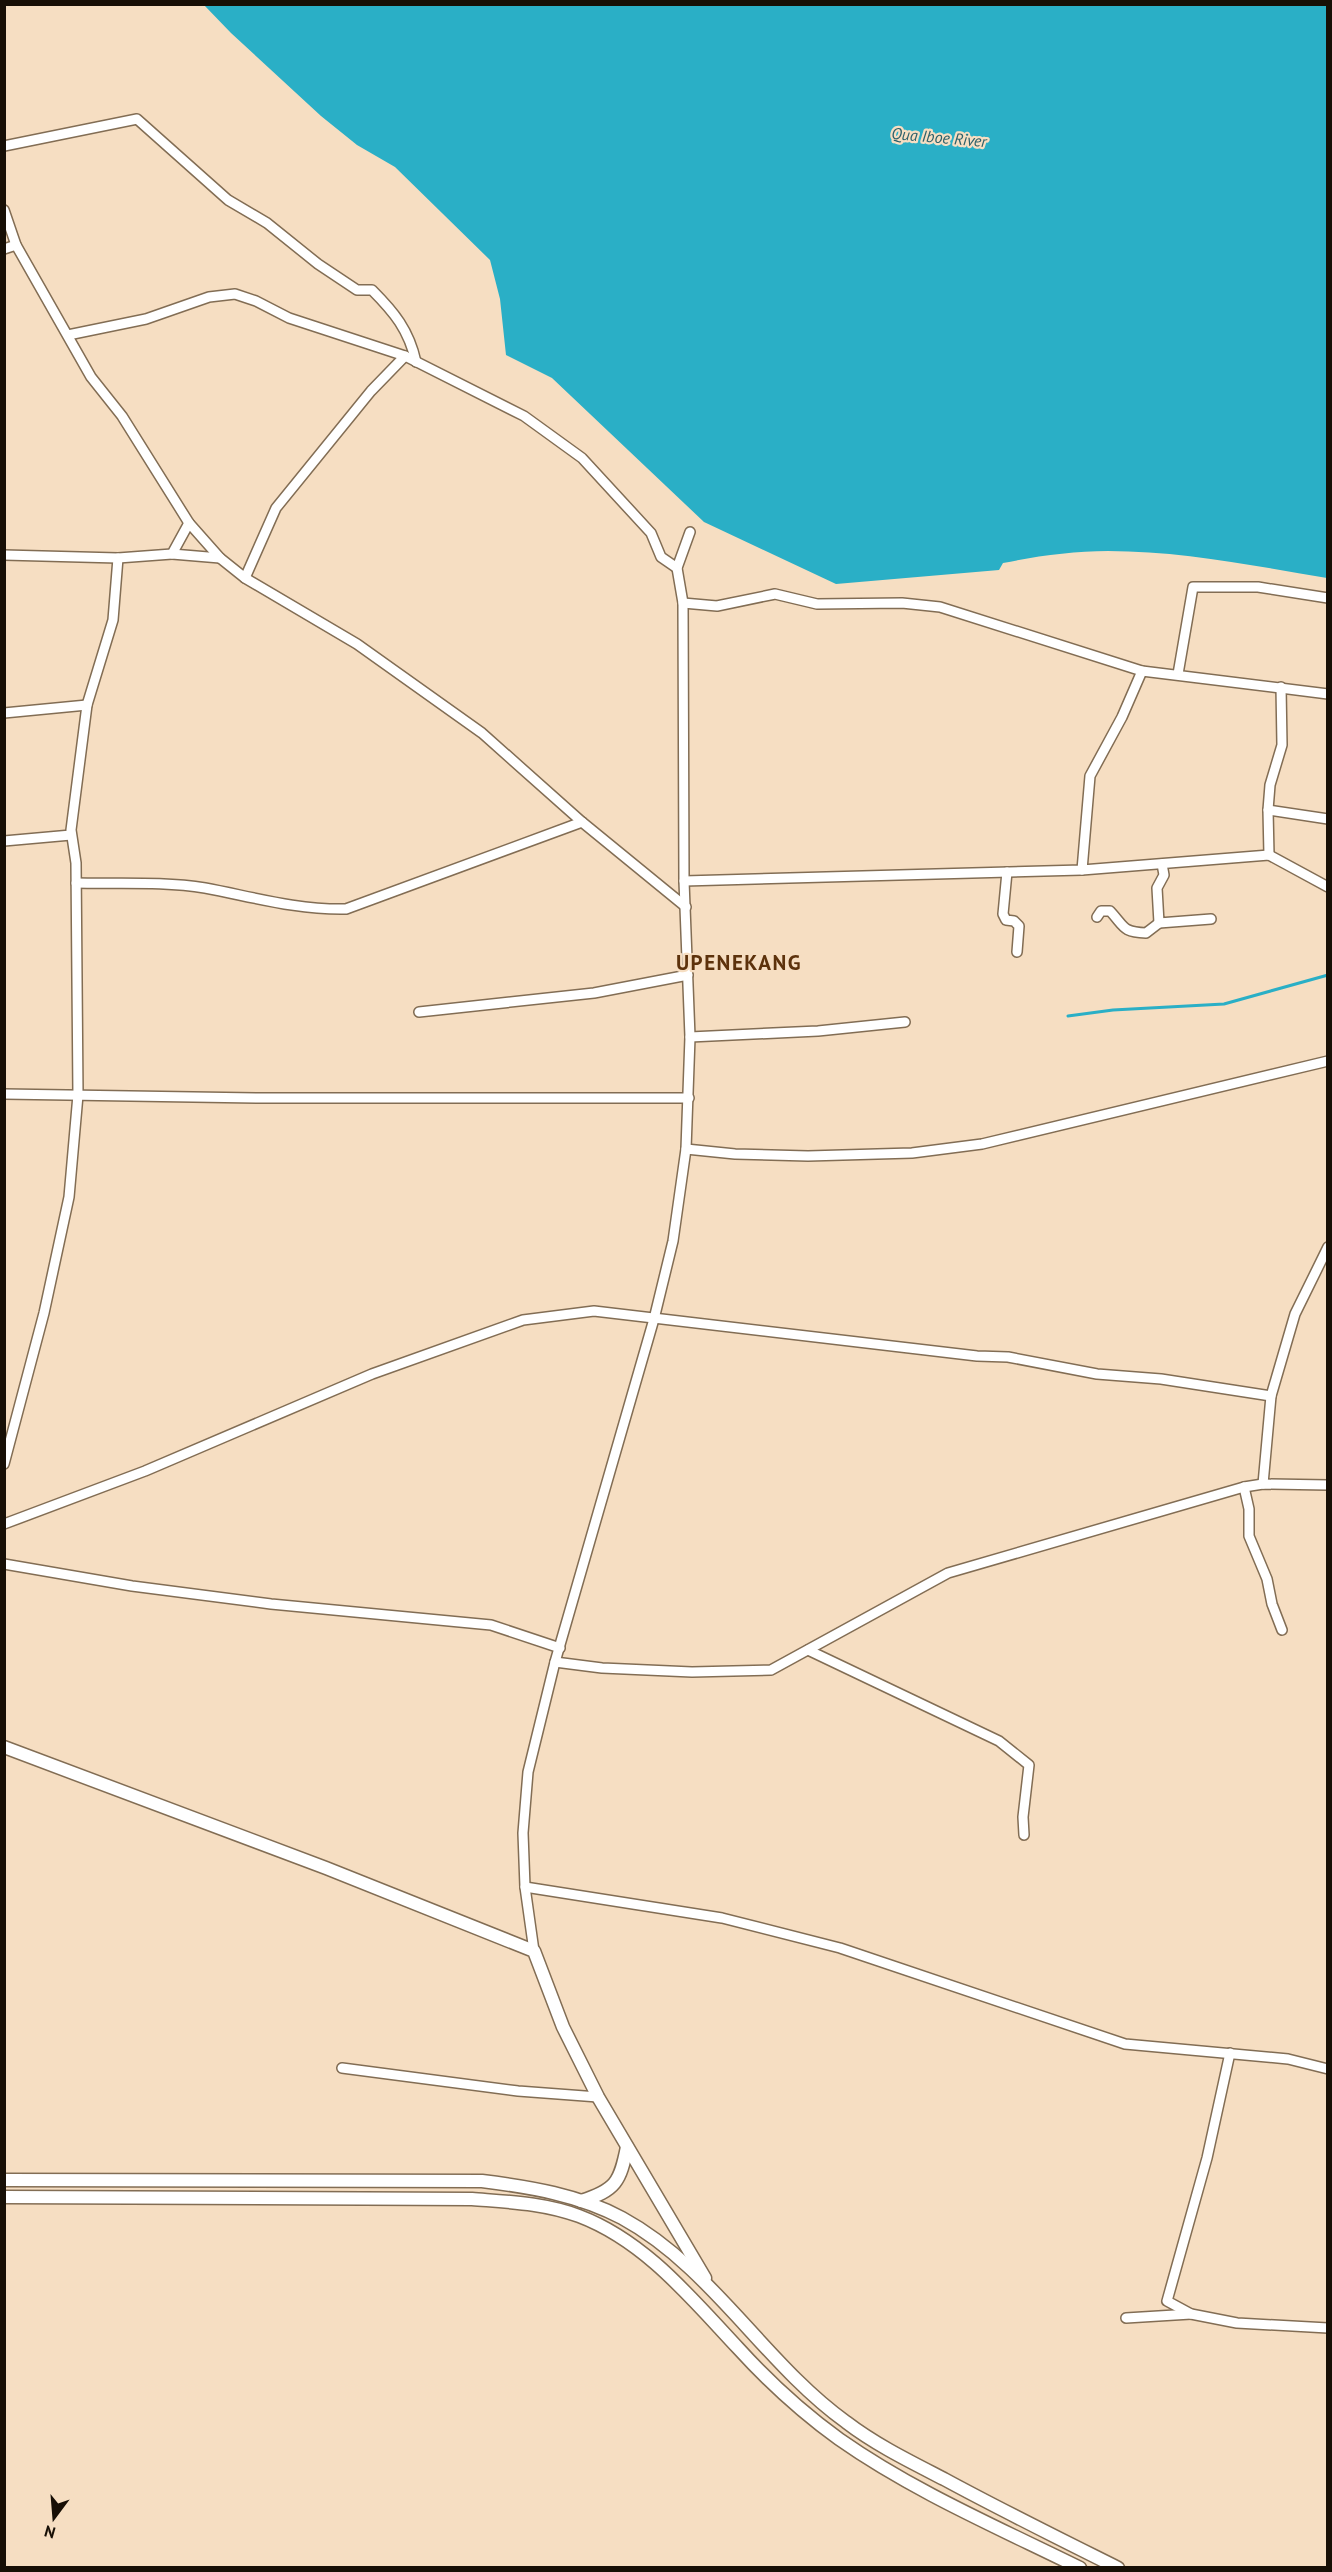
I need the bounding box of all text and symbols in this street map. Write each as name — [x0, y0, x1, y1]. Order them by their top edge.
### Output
water label: Qua Iboe River — [891, 123, 989, 151]
district label: UPENEKANG — [676, 949, 802, 976]
north arrow — [24, 2488, 84, 2548]
text: N — [42, 2521, 58, 2543]

